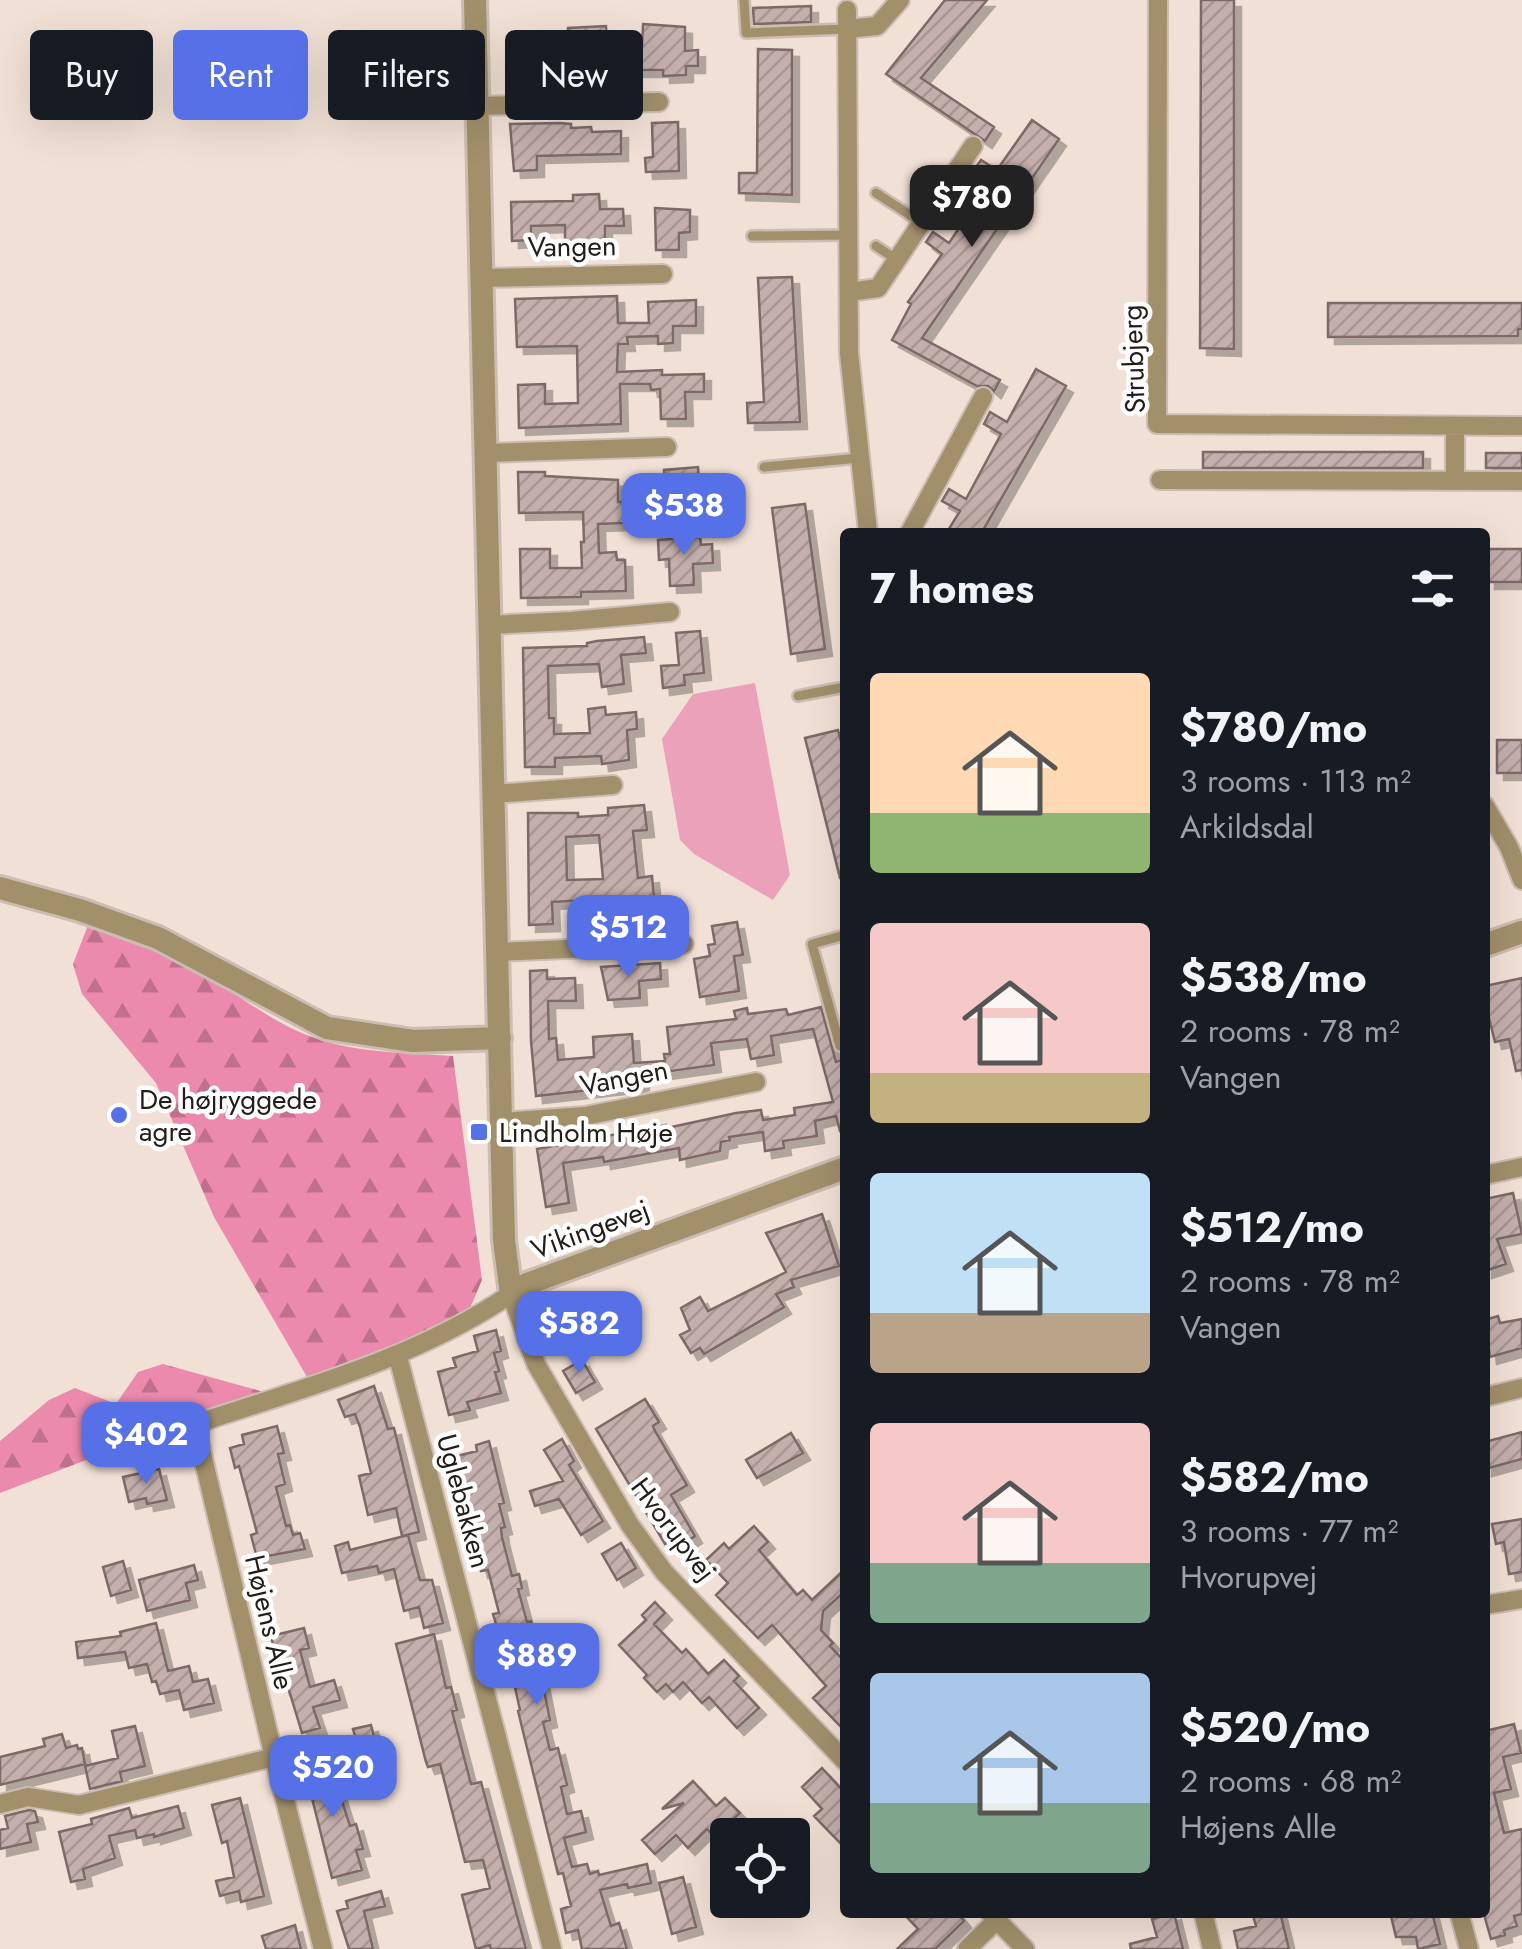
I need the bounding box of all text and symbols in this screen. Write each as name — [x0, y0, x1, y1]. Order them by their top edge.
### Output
chip: Buy — [30, 30, 153, 120]
chip: Rent — [173, 30, 308, 120]
chip: Filters — [328, 30, 485, 120]
chip: New — [505, 30, 643, 120]
pin: $780 — [913, 165, 1031, 250]
text: $780 — [932, 174, 1012, 220]
street label: Vangen — [527, 225, 617, 268]
street label: Strubjerg — [1111, 304, 1156, 414]
pin: $538 — [625, 473, 743, 558]
text: $538 — [644, 482, 724, 528]
text: 7 homes — [870, 558, 1034, 619]
icon: filters — [1405, 561, 1460, 616]
text: $780/mo — [1180, 697, 1367, 758]
icon: home — [950, 713, 1070, 833]
text: 3 rooms · 113 m² — [1180, 758, 1411, 804]
text: Arkildsdal — [1180, 804, 1314, 850]
pin: $512 — [569, 895, 687, 980]
text: $512 — [589, 904, 667, 950]
text: $538/mo — [1180, 947, 1367, 1008]
icon: home — [950, 963, 1070, 1083]
text: 2 rooms · 78 m² — [1180, 1008, 1400, 1054]
street label: Vangen — [577, 1049, 672, 1106]
text: Vangen — [1180, 1054, 1282, 1100]
place label: De højryggede agre — [139, 1079, 317, 1152]
marker: De højryggede agre — [108, 1104, 130, 1126]
place label: Lindholm Høje — [499, 1112, 673, 1153]
marker: Lindholm Høje — [468, 1121, 490, 1143]
street label: Vikingevej — [525, 1189, 655, 1270]
text: $512/mo — [1180, 1197, 1364, 1258]
icon: home — [950, 1213, 1070, 1333]
text: 2 rooms · 78 m² — [1180, 1258, 1400, 1304]
pin: $582 — [520, 1291, 638, 1376]
text: $582 — [538, 1300, 620, 1346]
text: Vangen — [1180, 1304, 1282, 1350]
pin: $402 — [87, 1402, 205, 1487]
text: $402 — [104, 1411, 188, 1457]
street label: Uglebakken — [426, 1430, 501, 1573]
text: $582/mo — [1180, 1447, 1369, 1508]
icon: home — [950, 1463, 1070, 1583]
street label: Hvorupvej — [621, 1469, 726, 1590]
text: 3 rooms · 77 m² — [1180, 1508, 1398, 1554]
street label: Højens Alle — [234, 1551, 305, 1693]
text: Hvorupvej — [1180, 1554, 1318, 1600]
pin: $889 — [478, 1623, 596, 1708]
text: $889 — [496, 1632, 578, 1678]
text: $520/mo — [1180, 1697, 1370, 1758]
icon: home — [950, 1713, 1070, 1833]
pin: $520 — [274, 1735, 392, 1820]
text: $520 — [292, 1744, 374, 1790]
text: 2 rooms · 68 m² — [1180, 1758, 1401, 1804]
text: Højens Alle — [1180, 1804, 1336, 1850]
map controls — [710, 1818, 810, 1918]
button: locate — [710, 1818, 810, 1918]

